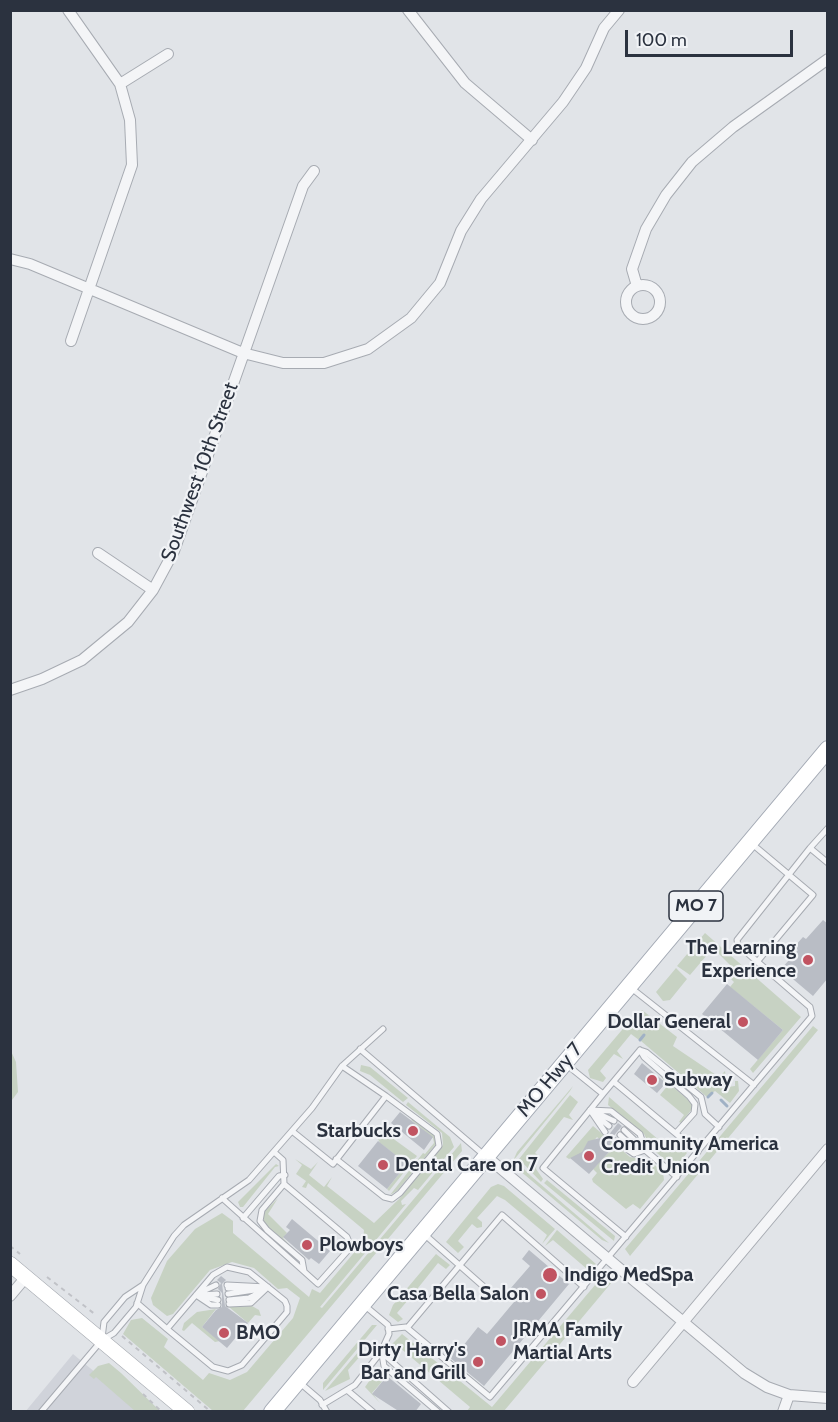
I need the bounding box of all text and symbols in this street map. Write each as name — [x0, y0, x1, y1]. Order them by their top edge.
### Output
scale bar — [628, 18, 796, 56]
text: 100 m — [636, 29, 687, 51]
street label: Southwest 10th Street — [156, 379, 244, 565]
road number: MO 7 — [669, 891, 723, 921]
place label: The Learning Experience — [686, 936, 796, 983]
marker: The Learning Experience — [801, 953, 815, 967]
place label: Dollar General — [607, 1010, 731, 1034]
marker: Dollar General — [736, 1015, 750, 1029]
street label: MO Hwy 7 — [512, 1038, 588, 1122]
place label: Subway — [664, 1068, 733, 1092]
marker: Subway — [645, 1073, 659, 1087]
place label: Starbucks — [316, 1119, 401, 1143]
marker: Starbucks — [406, 1124, 420, 1138]
place label: Community America Credit Union — [601, 1132, 779, 1179]
marker: Community America Credit Union — [582, 1149, 596, 1163]
place label: Dental Care on 7 — [395, 1153, 538, 1177]
marker: Dental Care on 7 — [376, 1158, 390, 1172]
place label: Plowboys — [319, 1233, 403, 1257]
marker: Plowboys — [300, 1238, 314, 1252]
place label: Indigo MedSpa — [564, 1263, 693, 1287]
marker: Indigo MedSpa — [541, 1266, 559, 1284]
place label: Casa Bella Salon — [387, 1282, 529, 1306]
marker: Casa Bella Salon — [534, 1287, 548, 1301]
place label: JRMA Family Martial Arts — [513, 1318, 623, 1365]
place label: BMO — [236, 1321, 280, 1345]
marker: BMO — [217, 1326, 231, 1340]
marker: JRMA Family Martial Arts — [494, 1334, 508, 1348]
place label: Dirty Harry's Bar and Grill — [358, 1338, 466, 1385]
marker: Dirty Harry's Bar and Grill — [471, 1355, 485, 1369]

